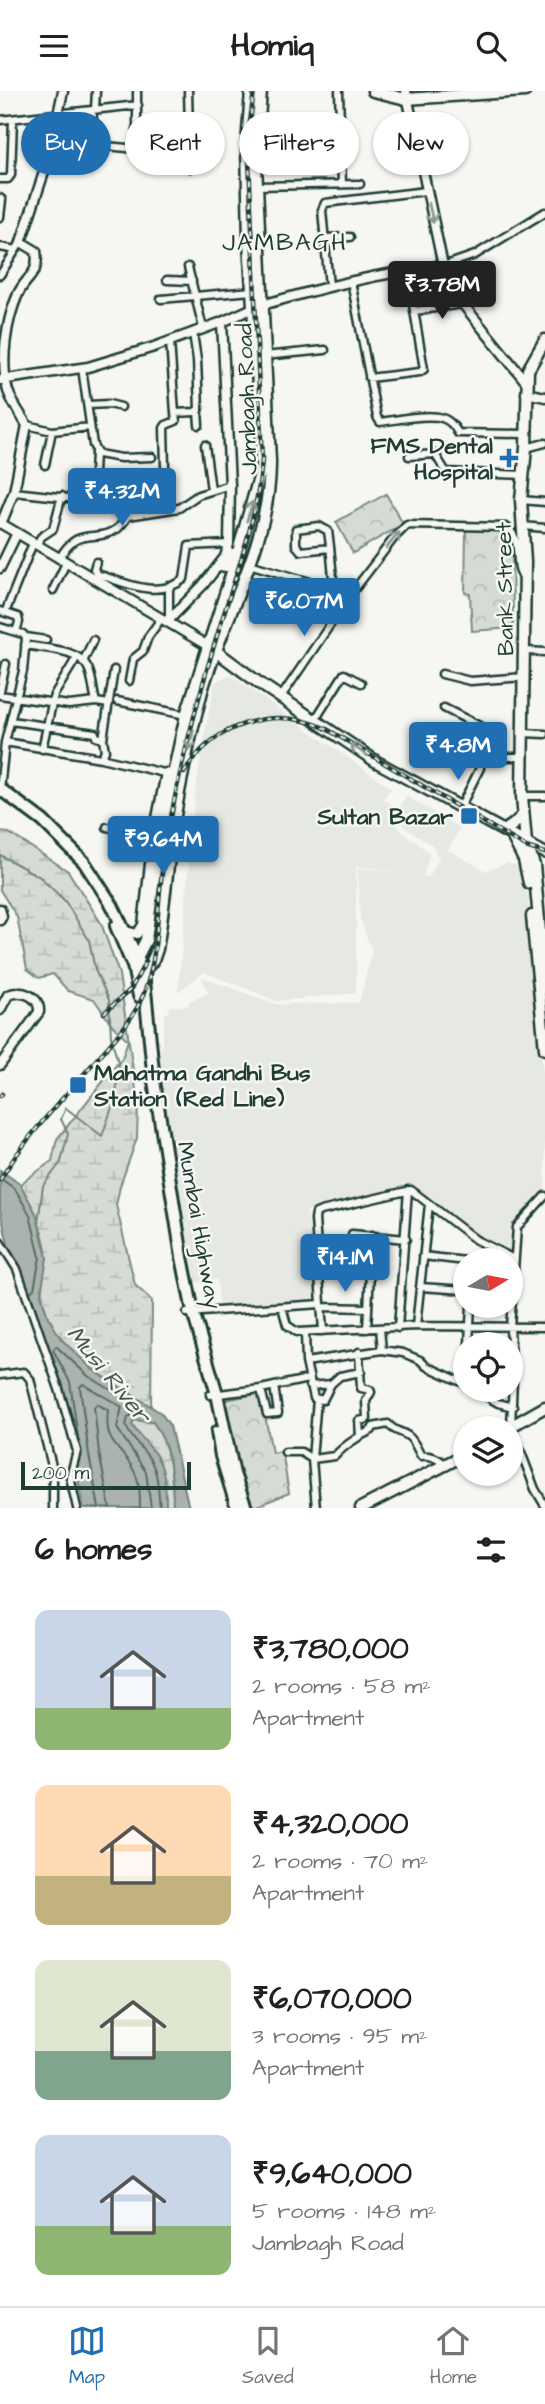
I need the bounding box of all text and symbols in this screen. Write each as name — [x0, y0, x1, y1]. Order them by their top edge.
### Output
text: Homiq — [231, 23, 314, 68]
icon: menu — [35, 27, 73, 65]
icon: search — [472, 27, 510, 65]
chip: Buy — [21, 112, 111, 175]
chip: Rent — [125, 112, 225, 175]
chip: Filters — [239, 112, 359, 175]
chip: New — [373, 112, 469, 175]
one-way arrow — [425, 201, 438, 224]
district label: JAMBAGH — [222, 226, 348, 260]
pin: ₹3.78M — [385, 261, 499, 321]
text: ₹3.78M — [404, 268, 480, 300]
street label: Jambagh Road — [228, 322, 267, 475]
place label: FMS Dental Hospital — [371, 430, 493, 488]
marker: FMS Dental Hospital — [499, 448, 519, 468]
pin: ₹4.32M — [65, 469, 179, 528]
text: ₹4.32M — [84, 475, 160, 507]
one-way arrow — [245, 500, 257, 522]
street label: Bank Street — [488, 521, 522, 656]
one-way arrow — [385, 531, 401, 549]
pin: ₹6.07M — [247, 579, 361, 638]
text: ₹6.07M — [265, 585, 343, 617]
pin: ₹4.8M — [409, 723, 507, 782]
one-way arrow — [184, 728, 197, 751]
text: ₹4.8M — [425, 729, 491, 761]
one-way arrow — [350, 742, 369, 757]
place label: Sultan Bazar — [316, 801, 453, 833]
marker: Sultan Bazar — [459, 806, 479, 826]
pin: ₹9.64M — [106, 817, 220, 876]
text: ₹9.64M — [124, 823, 202, 855]
place label: Mahatma Gandhi Bus Station (Red Line) — [93, 1057, 311, 1115]
marker: Mahatma Gandhi Bus Station (Red Line) — [68, 1075, 88, 1095]
street label: Mumbai Highway — [168, 1139, 230, 1312]
pin: ₹14.1M — [288, 1235, 402, 1294]
text: ₹14.1M — [317, 1241, 373, 1273]
north arrow — [453, 1248, 523, 1318]
map controls — [453, 1248, 523, 1486]
water label: Musi River — [58, 1319, 160, 1433]
button: locate — [453, 1332, 523, 1402]
button: layers — [453, 1416, 523, 1486]
scale bar — [21, 1459, 191, 1491]
text: 200 m — [32, 1460, 89, 1487]
text: 6 homes — [35, 1529, 152, 1571]
icon: filters — [472, 1531, 510, 1569]
text: ₹3,780,000 — [252, 1628, 409, 1670]
icon: home — [91, 1638, 175, 1722]
text: 2 rooms · 58 m² — [252, 1670, 431, 1702]
text: Apartment — [252, 1702, 364, 1734]
text: ₹4,320,000 — [252, 1803, 408, 1845]
icon: home — [91, 1813, 175, 1897]
text: 2 rooms · 70 m² — [252, 1845, 428, 1877]
text: Apartment — [252, 1877, 364, 1909]
text: ₹6,070,000 — [252, 1978, 412, 2020]
icon: home — [91, 1988, 175, 2072]
text: 3 rooms · 95 m² — [252, 2020, 428, 2052]
text: Apartment — [252, 2052, 364, 2084]
text: ₹9,640,000 — [252, 2153, 412, 2195]
icon: home — [91, 2163, 175, 2247]
text: 5 rooms · 148 m² — [252, 2195, 436, 2227]
text: Jambagh Road — [252, 2227, 404, 2259]
tab: Map — [68, 2322, 106, 2391]
tab: Saved — [242, 2322, 294, 2391]
tab: Home — [430, 2322, 477, 2391]

